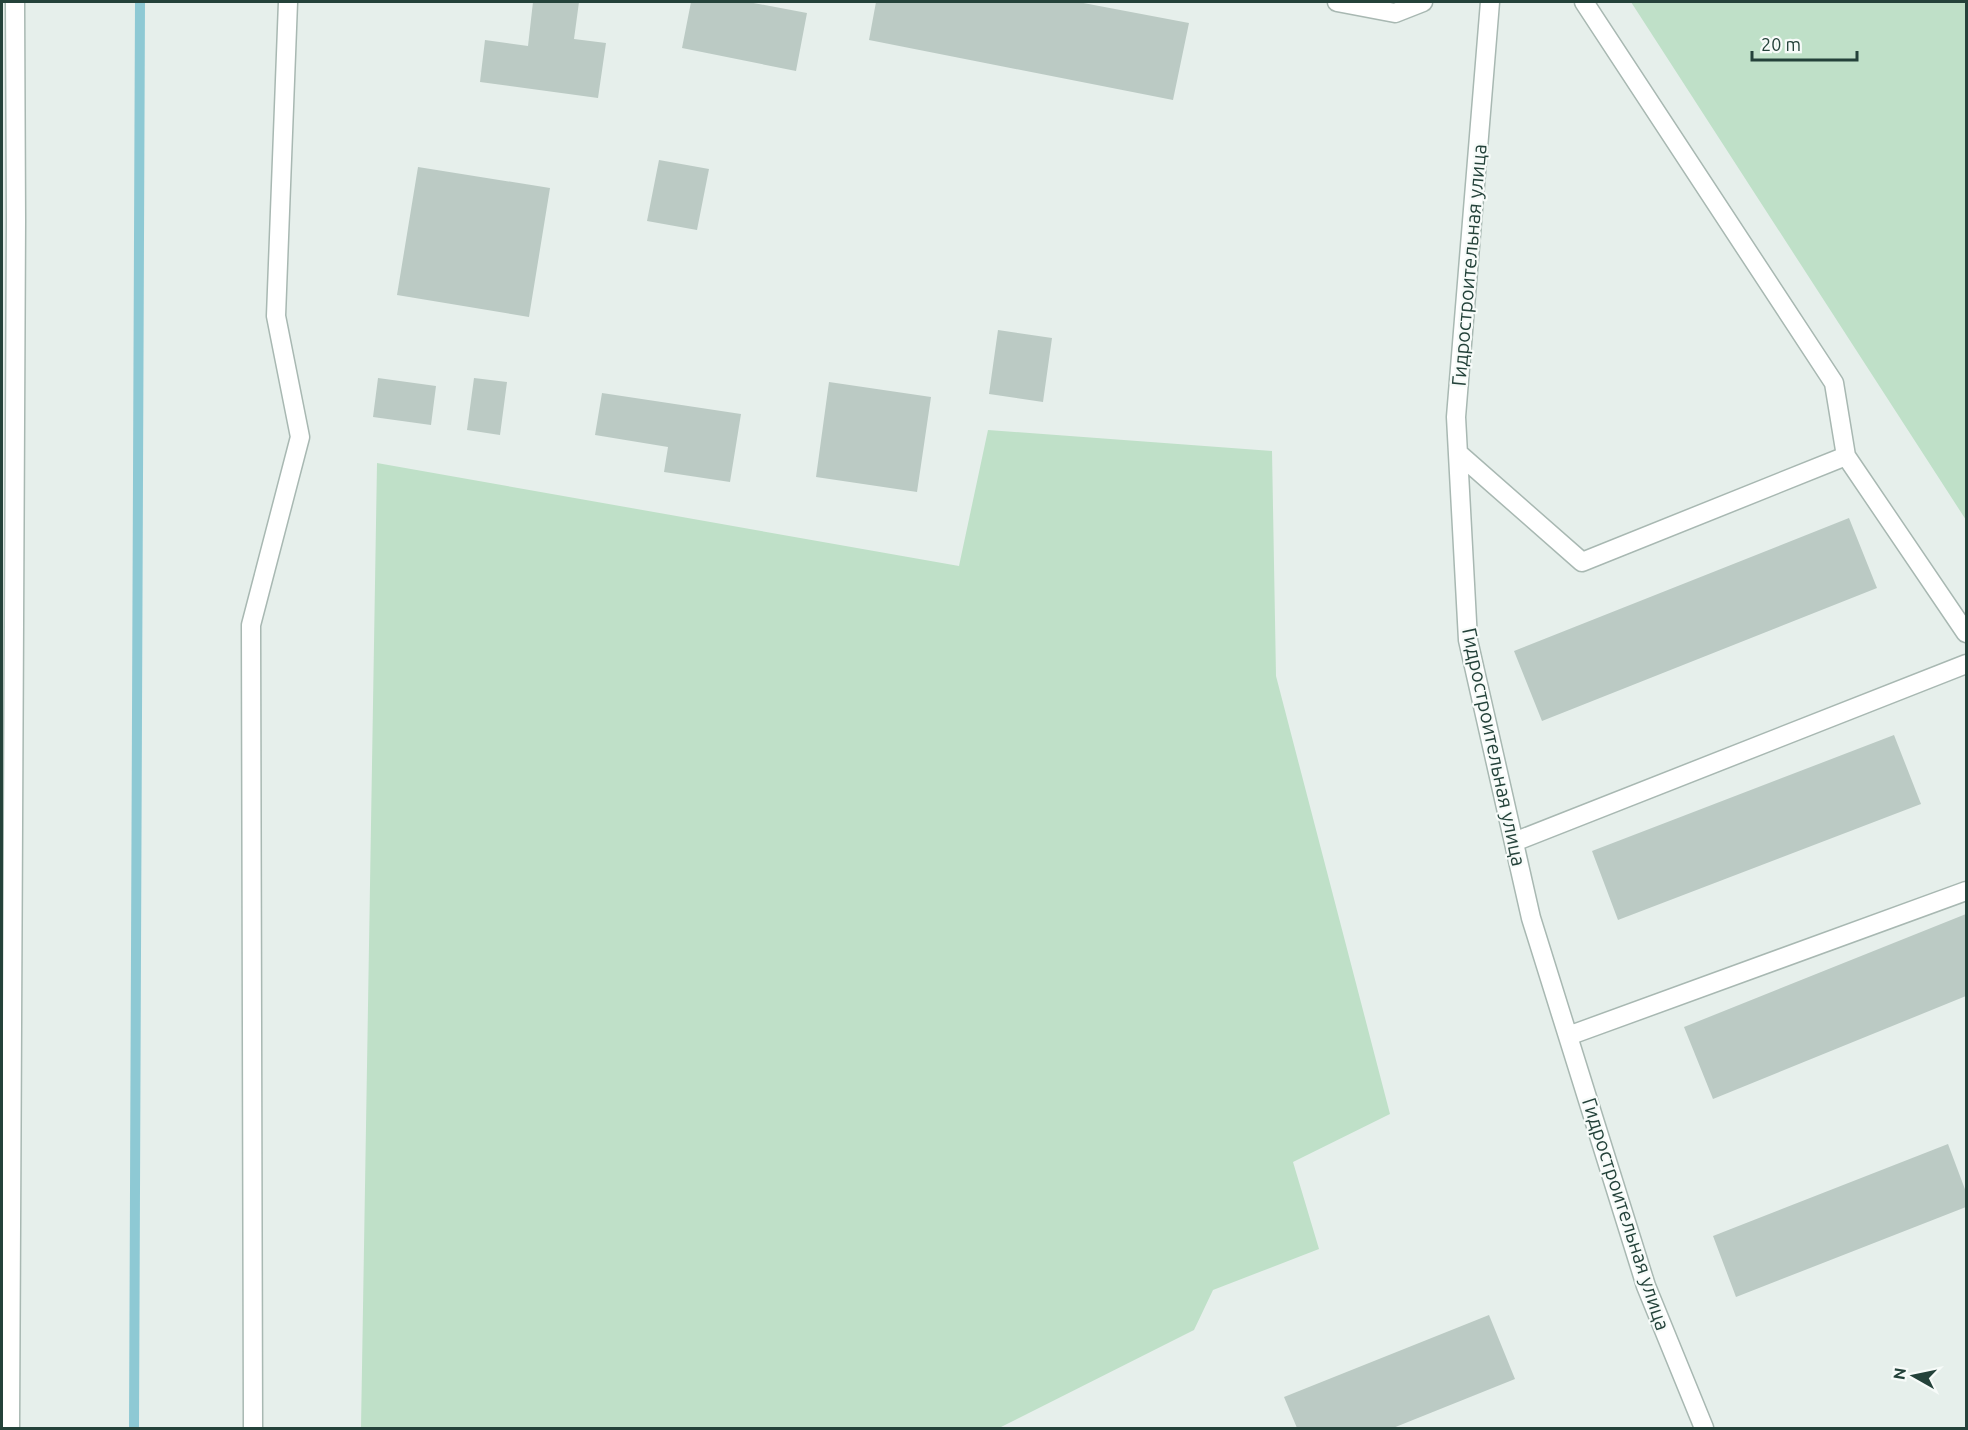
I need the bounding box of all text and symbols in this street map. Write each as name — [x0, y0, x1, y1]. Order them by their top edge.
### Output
scale bar — [1752, 24, 1857, 62]
text: 20 m — [1761, 34, 1801, 54]
street label: Гидростроительная улица — [1446, 143, 1491, 387]
street label: Гидростроительная улица — [1458, 626, 1531, 868]
street label: Гидростроительная улица — [1578, 1095, 1675, 1333]
north arrow — [1884, 1346, 1944, 1406]
text: N — [1889, 1366, 1909, 1381]

